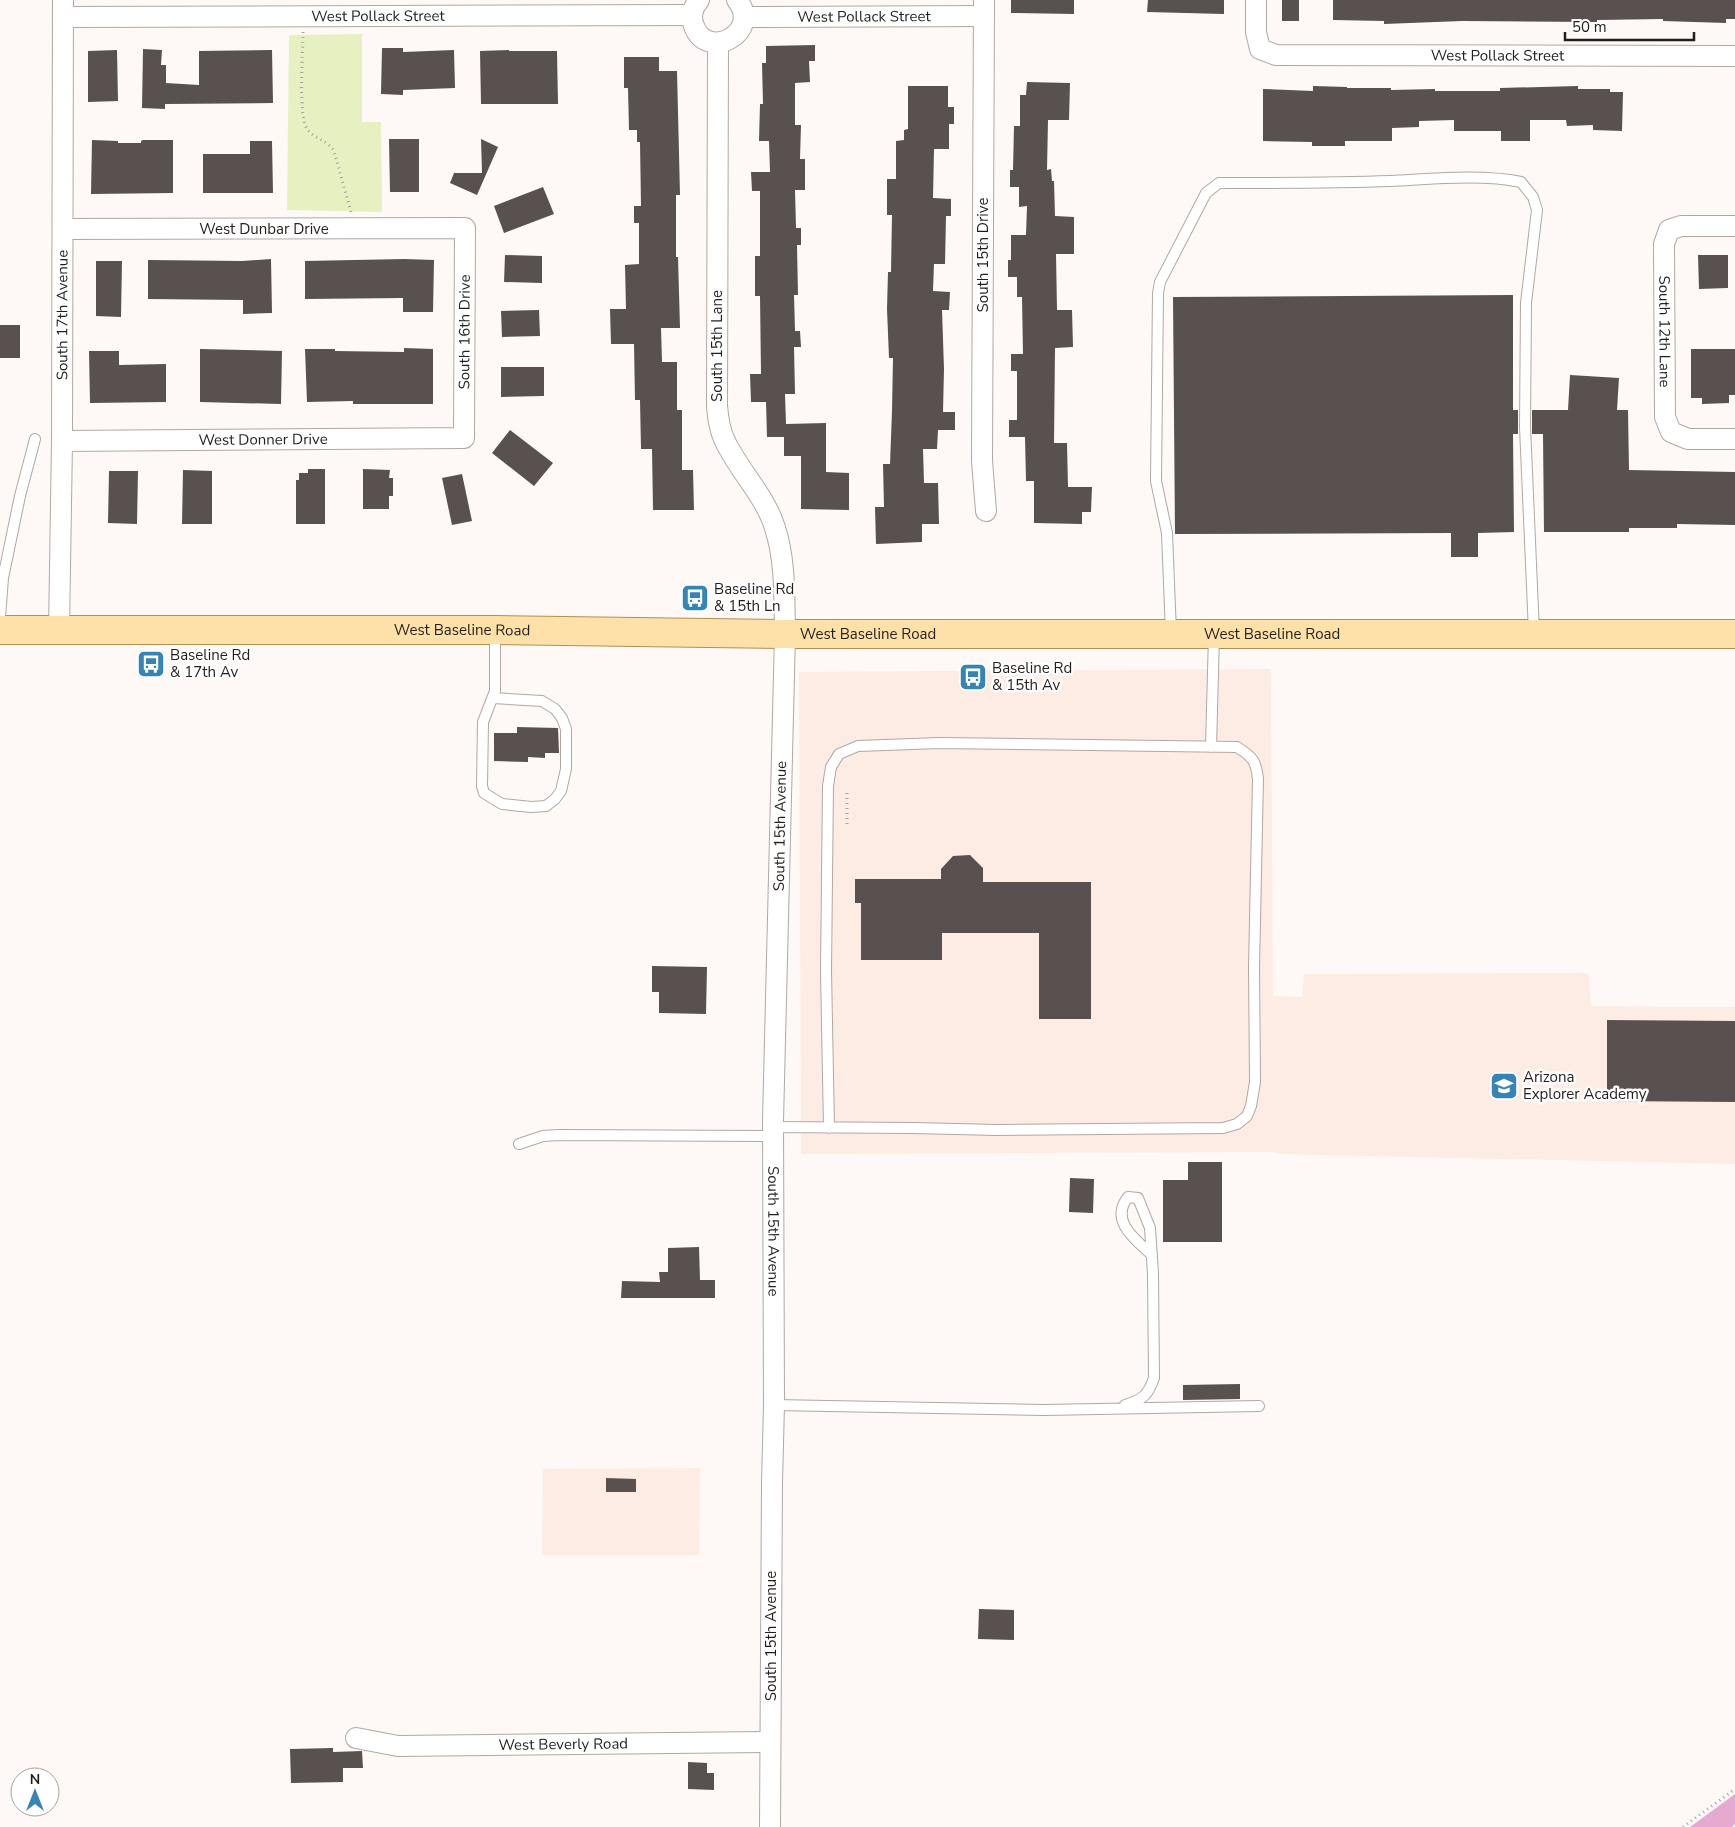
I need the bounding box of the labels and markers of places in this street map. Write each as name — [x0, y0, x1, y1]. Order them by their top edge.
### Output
place label: Baseline Rd & 15th Ln — [714, 579, 794, 616]
bus stop icon: Baseline Rd & 15th Ln — [680, 583, 710, 613]
place label: Baseline Rd & 17th Av — [170, 645, 250, 682]
bus stop icon: Baseline Rd & 17th Av — [136, 649, 166, 679]
place label: Baseline Rd & 15th Av — [992, 658, 1072, 695]
bus stop icon: Baseline Rd & 15th Av — [958, 662, 988, 692]
place label: Arizona Explorer Academy — [1523, 1067, 1647, 1104]
school or university icon: Arizona Explorer Academy — [1489, 1071, 1519, 1101]

